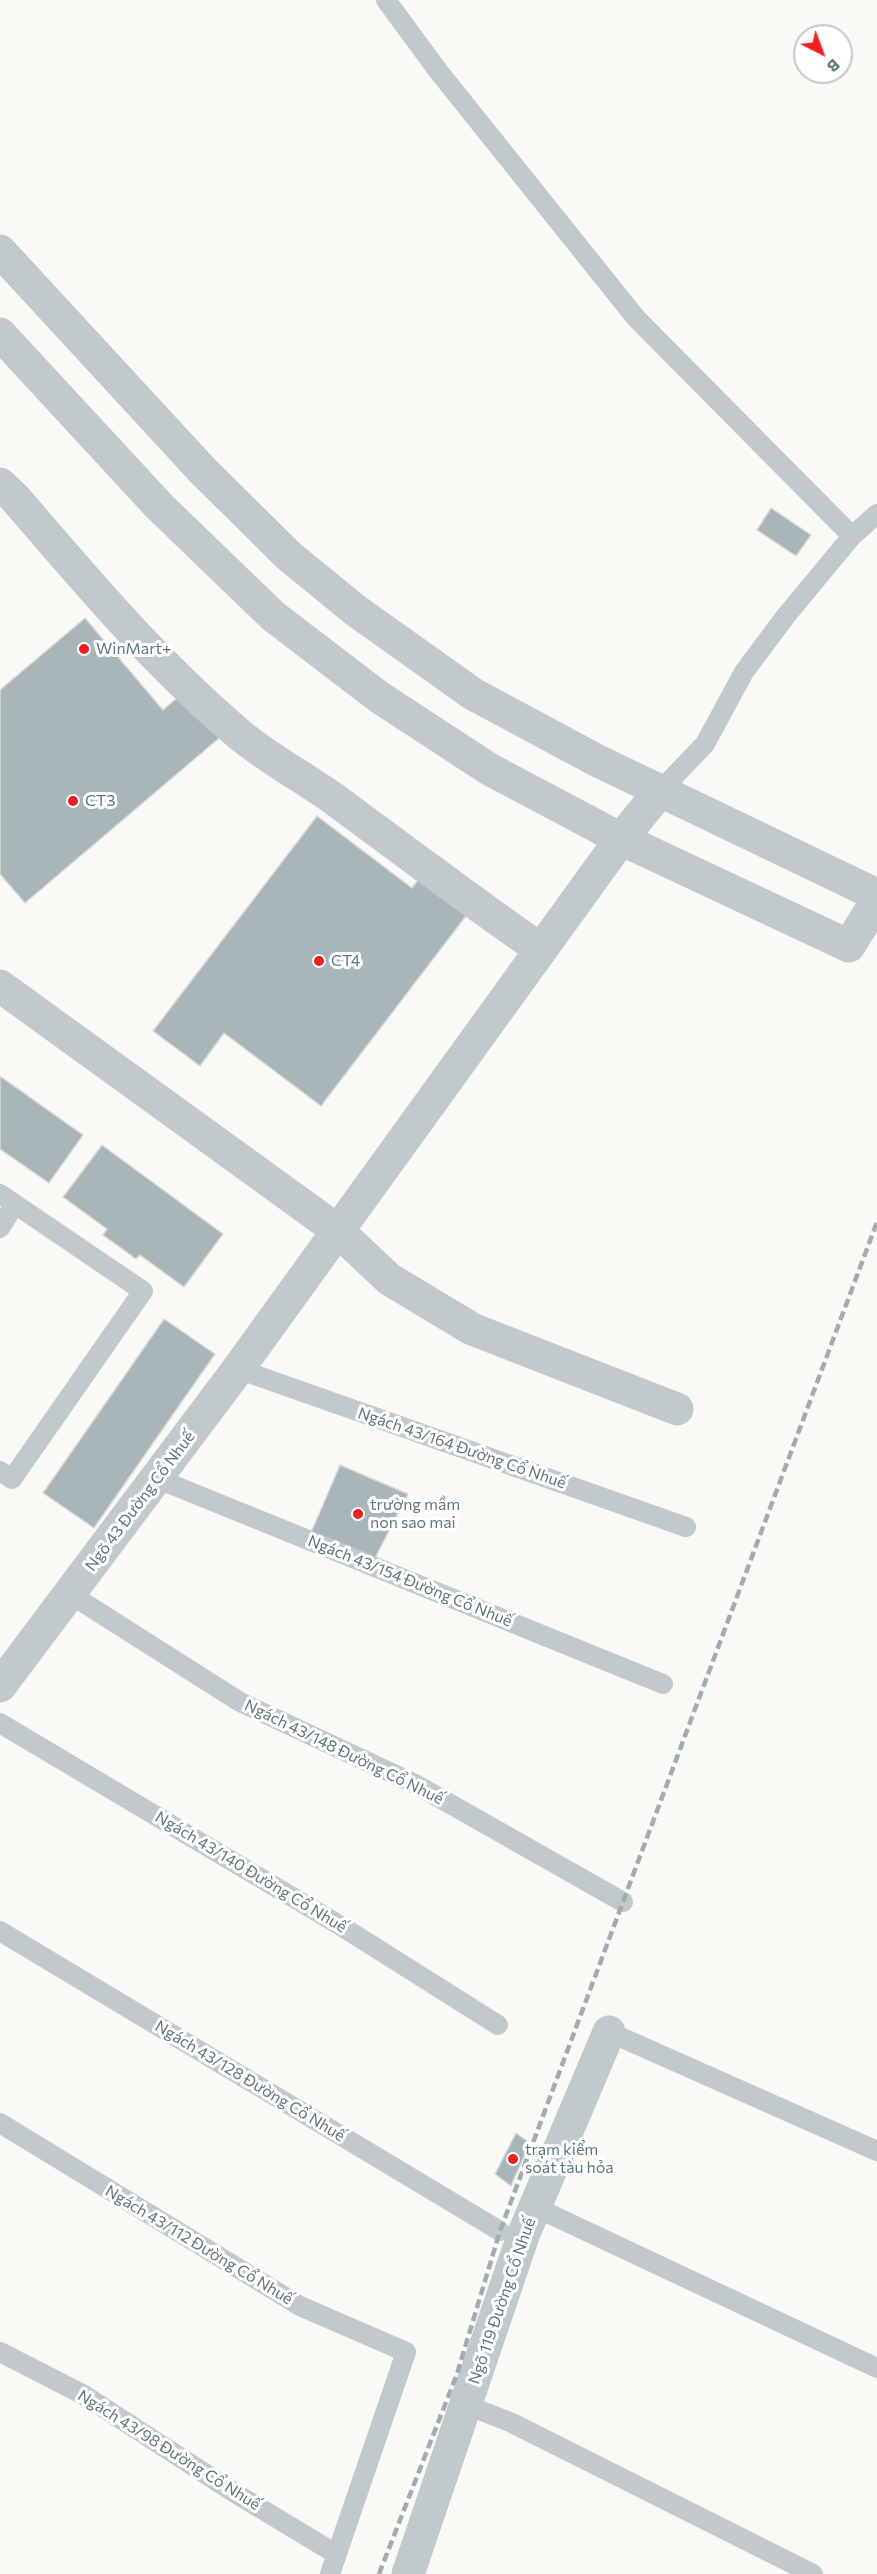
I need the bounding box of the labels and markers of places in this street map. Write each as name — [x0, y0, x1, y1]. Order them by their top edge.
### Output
place label: WinMart+ — [96, 639, 171, 659]
marker: WinMart+ — [77, 642, 91, 656]
place label: CT3 — [85, 791, 115, 811]
marker: CT3 — [66, 794, 80, 808]
place label: CT4 — [331, 951, 360, 971]
marker: CT4 — [312, 954, 326, 968]
place label: trường mầm non sao mai — [370, 1495, 460, 1533]
marker: trường mầm non sao mai — [351, 1507, 365, 1521]
place label: trạm kiểm soát tàu hỏa — [525, 2140, 614, 2178]
marker: trạm kiểm soát tàu hỏa — [506, 2152, 520, 2166]

